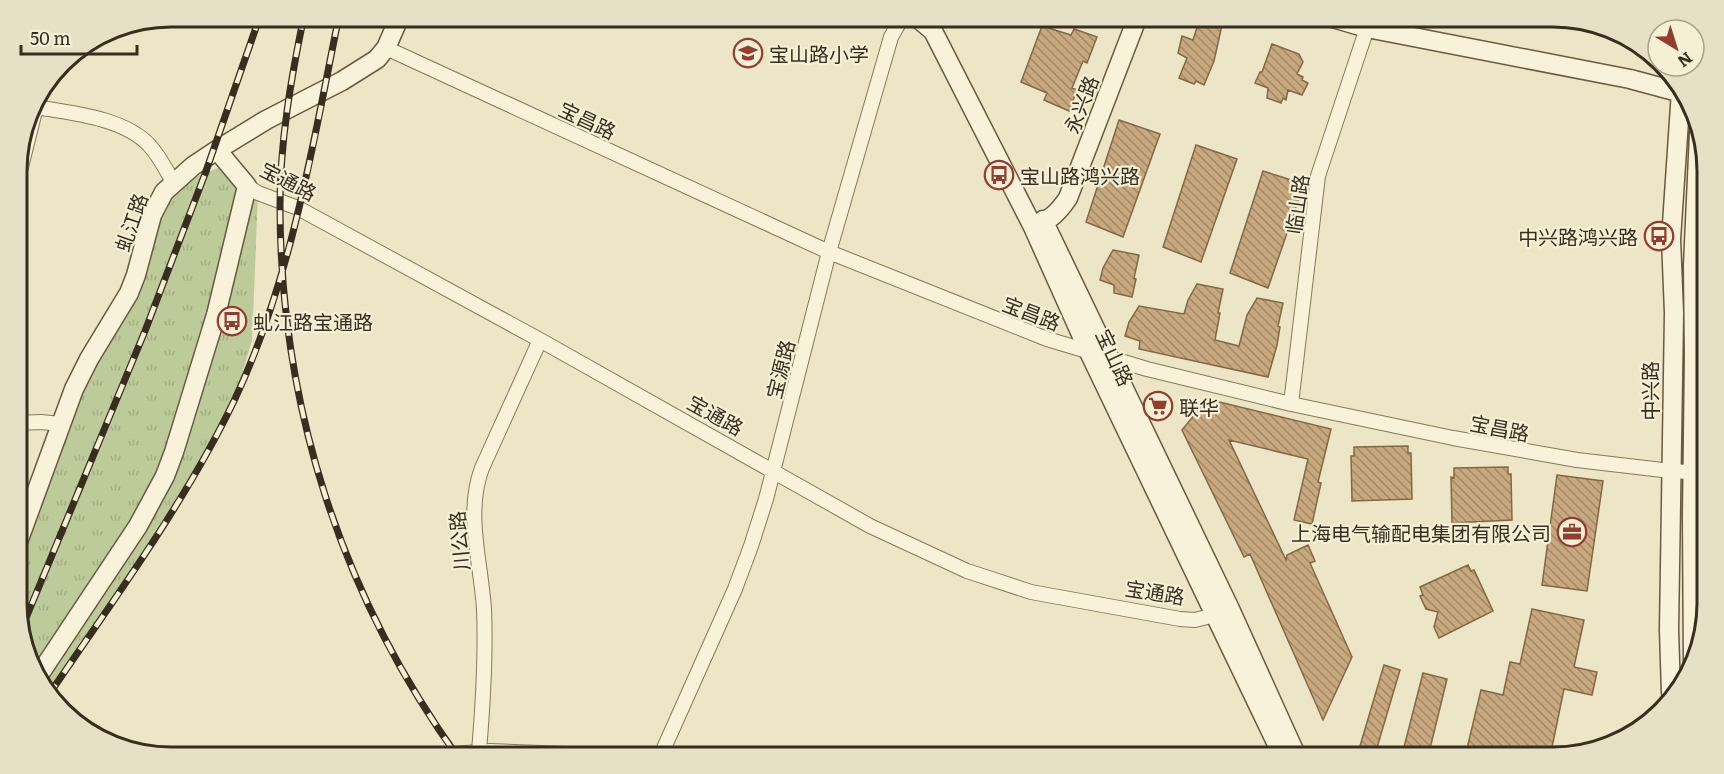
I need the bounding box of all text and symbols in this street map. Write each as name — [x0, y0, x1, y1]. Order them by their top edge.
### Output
scale bar — [21, 18, 136, 56]
north arrow — [1646, 18, 1706, 78]
text: 50 m — [30, 24, 71, 51]
school or university icon: 宝山路小学 — [732, 37, 764, 69]
place label: 宝山路小学 — [769, 38, 869, 68]
text: N — [1673, 47, 1699, 74]
street label: 永兴路 — [1055, 71, 1105, 137]
street label: 宝昌路 — [554, 93, 622, 145]
street label: 宝通路 — [255, 153, 323, 207]
bus stop icon: 宝山路鸿兴路 — [983, 159, 1015, 191]
place label: 宝山路鸿兴路 — [1020, 160, 1140, 190]
street label: 临山路 — [1277, 172, 1315, 236]
street label: 虬江路 — [106, 189, 154, 255]
bus stop icon: 中兴路鸿兴路 — [1643, 220, 1675, 252]
place label: 中兴路鸿兴路 — [1518, 221, 1638, 251]
street label: 宝昌路 — [999, 287, 1065, 337]
bus stop icon: 虬江路宝通路 — [216, 305, 248, 337]
place label: 虬江路宝通路 — [253, 306, 373, 336]
street label: 宝山路 — [1090, 323, 1142, 391]
street label: 宝源路 — [757, 336, 801, 402]
street label: 中兴路 — [1634, 361, 1664, 421]
street label: 宝通路 — [682, 386, 750, 442]
supermarket icon: 联华 — [1142, 390, 1174, 422]
place label: 联华 — [1179, 391, 1219, 421]
street label: 宝昌路 — [1468, 407, 1532, 447]
street label: 川公路 — [440, 510, 476, 572]
office icon: 上海电气输配电集团有限公司 — [1556, 516, 1588, 548]
place label: 上海电气输配电集团有限公司 — [1291, 517, 1551, 547]
street label: 宝通路 — [1123, 571, 1187, 611]

